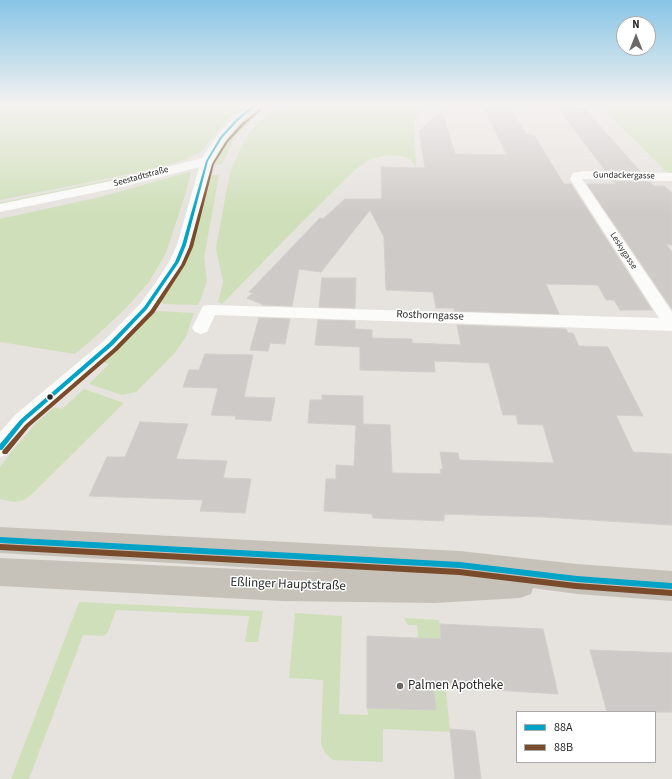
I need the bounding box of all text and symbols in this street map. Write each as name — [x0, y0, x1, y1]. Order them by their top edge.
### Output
north arrow — [616, 16, 656, 56]
text: N — [632, 17, 640, 32]
street label: Seestadtstraße — [112, 164, 170, 190]
street label: Gundackergasse — [593, 170, 655, 182]
street label: Leskygasse — [607, 230, 639, 272]
street label: Rosthorngasse — [396, 308, 464, 324]
unlabelled marker — [45, 392, 55, 402]
street label: Eßlinger Hauptstraße — [230, 575, 346, 595]
place label: Palmen Apotheke — [408, 678, 503, 694]
marker: Palmen Apotheke — [395, 681, 405, 691]
legend — [516, 711, 656, 763]
text: 88A — [554, 719, 572, 736]
text: 88B — [554, 739, 573, 756]

